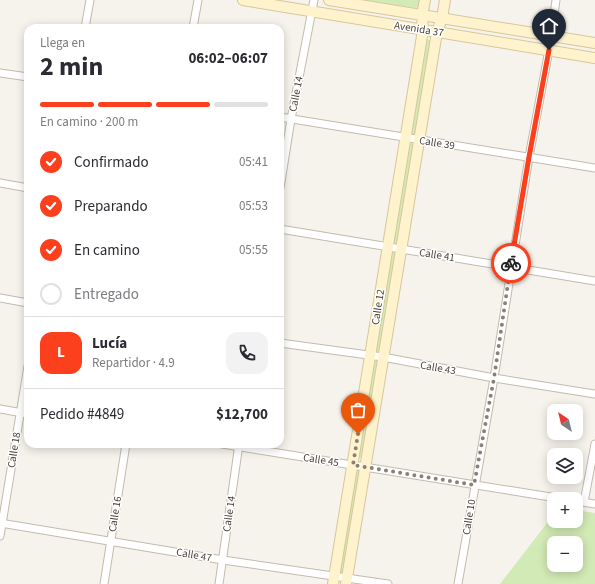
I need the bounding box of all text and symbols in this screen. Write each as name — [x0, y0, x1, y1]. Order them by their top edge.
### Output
pin — [532, 9, 566, 50]
icon: home — [538, 15, 560, 37]
street label: Avenida 37 — [393, 18, 445, 40]
text: Llega en — [40, 34, 85, 52]
text: 2 min — [40, 48, 103, 85]
text: 06:02–06:07 — [188, 48, 268, 69]
street label: Calle 14 — [285, 74, 307, 113]
text: En camino · 200 m — [40, 113, 138, 131]
street label: Calle 39 — [418, 133, 456, 153]
icon: check — [40, 151, 62, 173]
text: Confirmado — [74, 152, 149, 173]
text: 05:41 — [239, 153, 268, 171]
icon: check — [40, 195, 62, 217]
text: Preparando — [74, 196, 148, 217]
text: 05:53 — [239, 197, 268, 215]
icon: check — [40, 239, 62, 261]
text: En camino — [74, 240, 140, 261]
text: 05:55 — [239, 241, 268, 259]
courier — [491, 243, 531, 283]
street label: Calle 41 — [418, 245, 456, 265]
icon: bike — [500, 252, 522, 274]
text: Entregado — [74, 284, 139, 305]
street label: Calle 12 — [368, 288, 388, 326]
button: phone — [226, 332, 268, 374]
text: Lucía — [92, 333, 127, 354]
text: L — [57, 342, 65, 363]
text: Repartidor · 4.9 — [92, 354, 175, 372]
street label: Calle 43 — [419, 357, 457, 379]
pin — [341, 393, 375, 434]
icon: bag — [347, 399, 369, 421]
text: Pedido #4849 — [40, 404, 124, 425]
text: $12,700 — [216, 404, 268, 425]
north arrow — [547, 404, 583, 440]
map controls — [547, 404, 583, 572]
street label: Calle 18 — [4, 431, 24, 469]
button: layers — [547, 448, 583, 484]
street label: Calle 45 — [302, 450, 340, 470]
button: + — [547, 492, 583, 528]
street label: Calle 16 — [105, 495, 125, 533]
street label: Calle 14 — [219, 495, 239, 533]
street label: Calle 10 — [459, 498, 479, 536]
button: − — [547, 536, 583, 572]
street label: Calle 47 — [175, 544, 213, 566]

